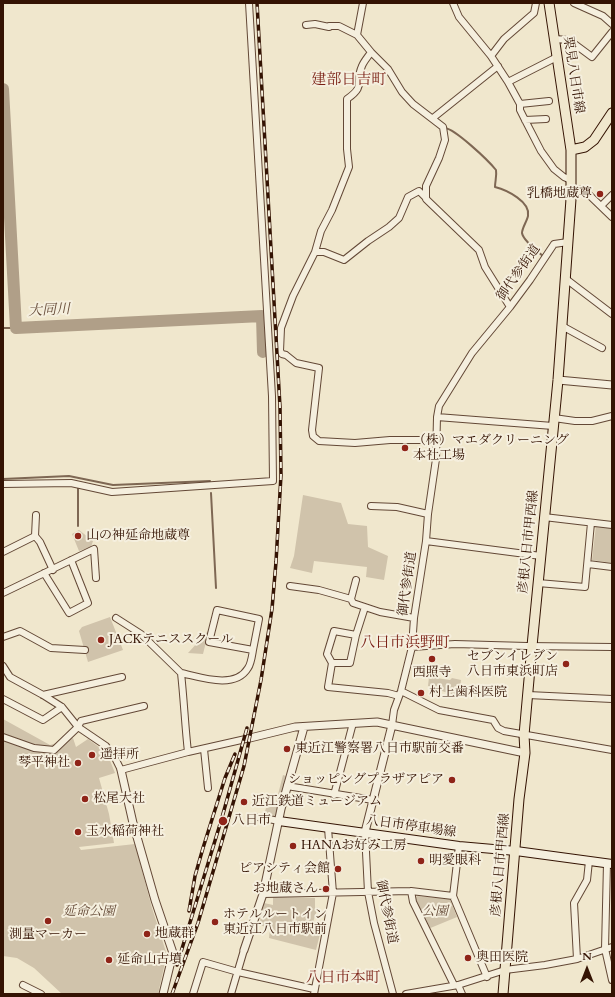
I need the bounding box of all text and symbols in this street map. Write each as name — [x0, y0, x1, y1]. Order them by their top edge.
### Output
street label: 栗見八日市線 — [559, 35, 587, 115]
district label: 建部日吉町 — [312, 72, 386, 90]
place label: 乳橋地蔵尊 — [527, 186, 592, 202]
marker: 乳橋地蔵尊 — [595, 189, 605, 199]
street label: 御代参街道 — [494, 242, 544, 304]
water label: 大同川 — [28, 302, 70, 320]
place label: （株）マエダクリーニング 本社工場 — [413, 433, 569, 464]
marker: （株）マエダクリーニング 本社工場 — [400, 443, 410, 453]
street label: 彦根八日市甲西線 — [516, 489, 542, 595]
place label: 山の神延命地蔵尊 — [86, 528, 190, 544]
marker: 山の神延命地蔵尊 — [73, 531, 83, 541]
street label: 御代参街道 — [396, 551, 420, 617]
place label: JACKテニススクール — [109, 632, 233, 648]
marker: JACKテニススクール — [96, 635, 106, 645]
district label: 八日市浜野町 — [360, 635, 450, 653]
place label: セブンイレブン 八日市東浜町店 — [467, 649, 558, 680]
marker: 西照寺 — [427, 654, 437, 664]
marker: セブンイレブン 八日市東浜町店 — [561, 659, 571, 669]
place label: 西照寺 — [413, 665, 451, 681]
place label: 村上歯科医院 — [429, 685, 507, 701]
marker: 村上歯科医院 — [416, 688, 426, 698]
place label: 東近江警察署八日市駅前交番 — [295, 741, 464, 757]
marker: 東近江警察署八日市駅前交番 — [282, 744, 292, 754]
place label: 遥拝所 — [100, 747, 139, 763]
marker: 遥拝所 — [87, 750, 97, 760]
place label: 琴平神社 — [18, 755, 70, 771]
marker: 琴平神社 — [73, 758, 83, 768]
place label: ショッピングプラザアピア — [288, 772, 444, 788]
marker: ショッピングプラザアピア — [447, 775, 457, 785]
place label: 松尾大社 — [93, 791, 145, 807]
marker: 松尾大社 — [80, 794, 90, 804]
place label: 近江鉄道ミュージアム — [252, 794, 382, 810]
marker: 近江鉄道ミュージアム — [239, 797, 249, 807]
place label: 八日市 — [232, 813, 271, 829]
street label: 八日市停車場線 — [365, 813, 457, 841]
street label: 彦根八日市甲西線 — [489, 813, 513, 917]
marker: 八日市 — [217, 815, 229, 827]
place label: 玉水稲荷神社 — [86, 824, 164, 840]
marker: 玉水稲荷神社 — [73, 827, 83, 837]
place label: HANAお好み工房 — [301, 838, 406, 854]
marker: HANAお好み工房 — [288, 841, 298, 851]
place label: 明愛眼科 — [429, 853, 481, 869]
marker: 明愛眼科 — [416, 856, 426, 866]
place label: ピアシティ会館 — [239, 861, 330, 877]
marker: ピアシティ会館 — [333, 864, 343, 874]
street label: 御代参街道 — [372, 879, 400, 945]
place label: お地蔵さん — [253, 881, 318, 897]
marker: お地蔵さん — [321, 884, 331, 894]
park label: 延命公園 — [63, 904, 115, 920]
park label: 公園 — [422, 904, 448, 920]
place label: ホテルルートイン 東近江八日市駅前 — [223, 907, 327, 938]
marker: 測量マーカー — [43, 916, 53, 926]
marker: ホテルルートイン 東近江八日市駅前 — [210, 917, 220, 927]
place label: 地蔵群 — [155, 926, 194, 942]
place label: 測量マーカー — [9, 927, 87, 943]
marker: 地蔵群 — [142, 929, 152, 939]
north arrow — [567, 949, 607, 989]
text: N — [582, 949, 592, 964]
place label: 奥田医院 — [476, 950, 528, 966]
place label: 延命山古墳 — [117, 952, 182, 968]
marker: 奥田医院 — [463, 953, 473, 963]
marker: 延命山古墳 — [104, 955, 114, 965]
district label: 八日市本町 — [306, 970, 380, 988]

